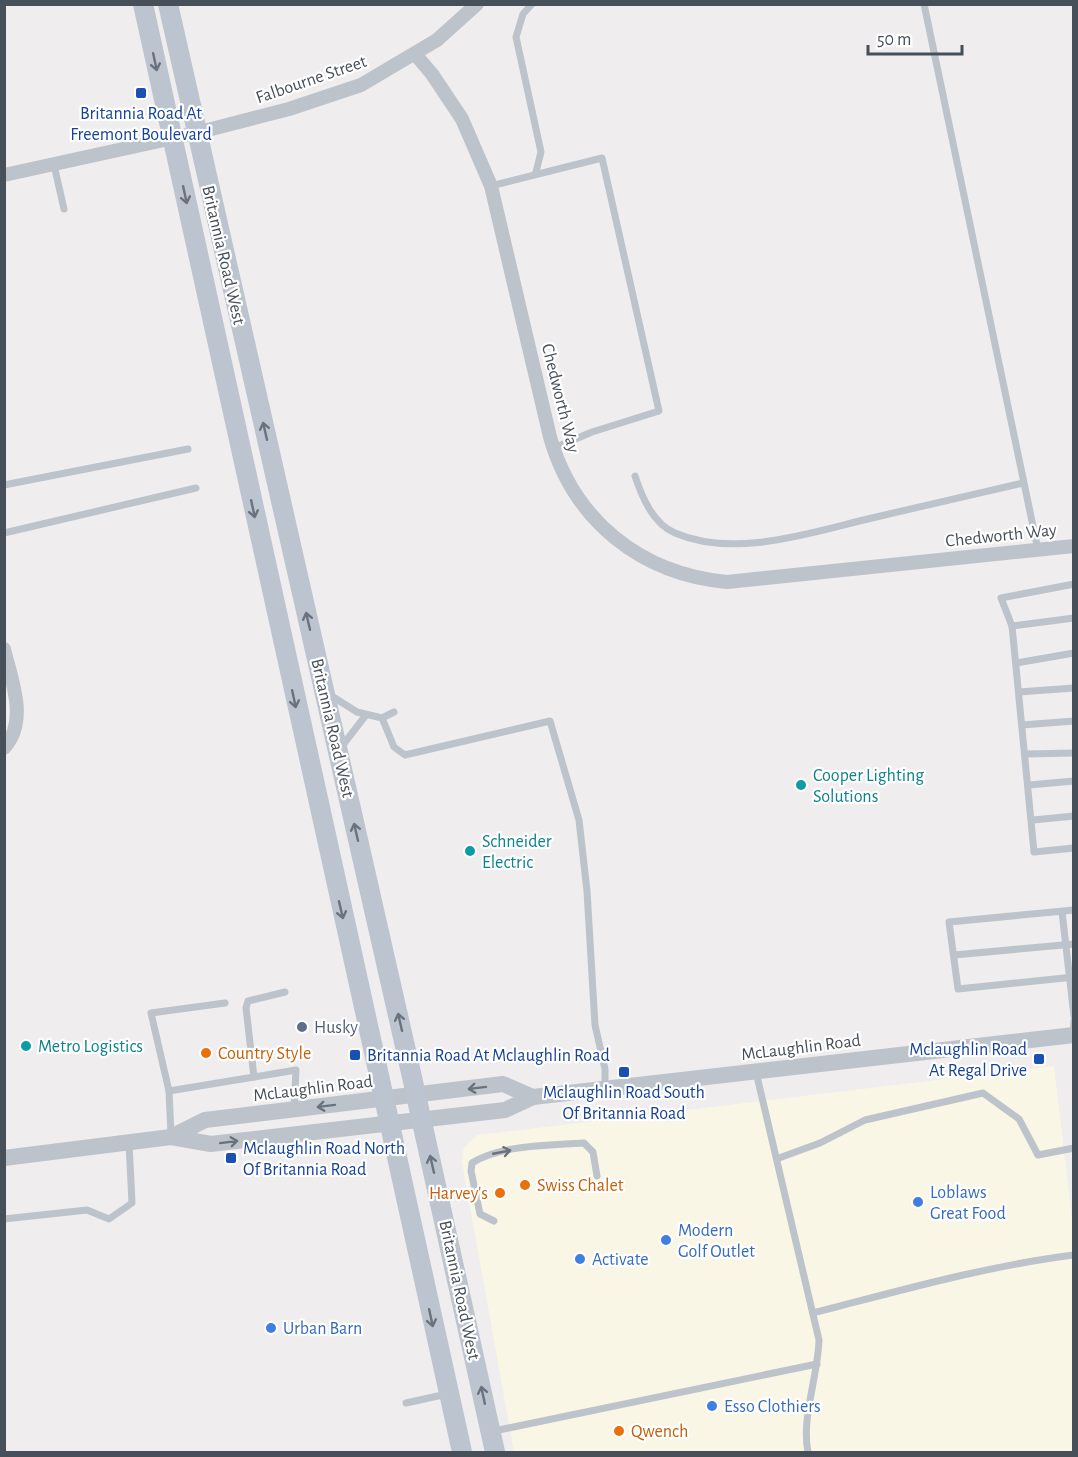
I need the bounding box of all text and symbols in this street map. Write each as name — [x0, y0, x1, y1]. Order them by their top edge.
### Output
scale bar — [868, 18, 962, 56]
text: 50 m — [877, 31, 911, 49]
one-way arrow — [150, 52, 162, 71]
street label: Falbourne Street — [254, 52, 369, 107]
marker: Britannia Road At Freemont Boulevard — [134, 86, 148, 100]
place label: Britannia Road At Freemont Boulevard — [70, 105, 212, 144]
street label: Britannia Road West — [198, 184, 248, 327]
one-way arrow — [180, 185, 191, 204]
street label: Chedworth Way — [538, 342, 582, 455]
one-way arrow — [258, 422, 270, 441]
one-way arrow — [248, 499, 259, 518]
street label: Chedworth Way — [945, 521, 1058, 551]
one-way arrow — [302, 612, 313, 631]
street label: Britannia Road West — [307, 657, 357, 800]
one-way arrow — [289, 690, 301, 709]
place label: Cooper Lighting Solutions — [813, 767, 924, 806]
marker: Cooper Lighting Solutions — [794, 778, 808, 792]
one-way arrow — [350, 822, 362, 841]
place label: Schneider Electric — [482, 833, 552, 872]
marker: Schneider Electric — [463, 844, 477, 858]
one-way arrow — [336, 900, 347, 920]
one-way arrow — [393, 1013, 405, 1032]
place label: Husky — [314, 1019, 358, 1037]
marker: Husky — [295, 1020, 309, 1034]
street label: McLaughlin Road — [740, 1032, 862, 1064]
place label: Metro Logistics — [38, 1038, 143, 1056]
marker: Metro Logistics — [19, 1039, 33, 1053]
place label: Mclaughlin Road At Regal Drive — [909, 1041, 1027, 1080]
place label: Country Style — [218, 1045, 311, 1063]
marker: Country Style — [199, 1046, 213, 1060]
place label: Britannia Road At Mclaughlin Road — [367, 1047, 610, 1065]
marker: Britannia Road At Mclaughlin Road — [348, 1048, 362, 1062]
marker: Mclaughlin Road At Regal Drive — [1032, 1052, 1046, 1066]
marker: Mclaughlin Road South Of Britannia Road — [617, 1065, 631, 1079]
street label: McLaughlin Road — [252, 1073, 374, 1105]
one-way arrow — [468, 1082, 488, 1093]
place label: Mclaughlin Road South Of Britannia Road — [543, 1084, 705, 1123]
one-way arrow — [316, 1101, 336, 1112]
one-way arrow — [218, 1136, 238, 1147]
place label: Mclaughlin Road North Of Britannia Road — [243, 1140, 405, 1179]
one-way arrow — [492, 1146, 511, 1157]
marker: Mclaughlin Road North Of Britannia Road — [224, 1151, 238, 1165]
one-way arrow — [426, 1155, 437, 1174]
place label: Swiss Chalet — [537, 1177, 624, 1195]
marker: Swiss Chalet — [518, 1178, 532, 1192]
place label: Loblaws Great Food — [930, 1184, 1006, 1223]
place label: Harvey's — [429, 1185, 488, 1203]
marker: Harvey's — [493, 1186, 507, 1200]
marker: Loblaws Great Food — [911, 1195, 925, 1209]
street label: Britannia Road West — [435, 1219, 483, 1362]
place label: Modern Golf Outlet — [678, 1222, 755, 1261]
marker: Modern Golf Outlet — [659, 1233, 673, 1247]
place label: Activate — [592, 1251, 649, 1269]
marker: Activate — [573, 1252, 587, 1266]
one-way arrow — [426, 1308, 437, 1327]
place label: Urban Barn — [283, 1320, 362, 1338]
marker: Urban Barn — [264, 1321, 278, 1335]
one-way arrow — [476, 1386, 488, 1405]
place label: Esso Clothiers — [724, 1398, 821, 1416]
marker: Esso Clothiers — [705, 1399, 719, 1413]
place label: Qwench — [631, 1423, 688, 1441]
marker: Qwench — [612, 1424, 626, 1438]

